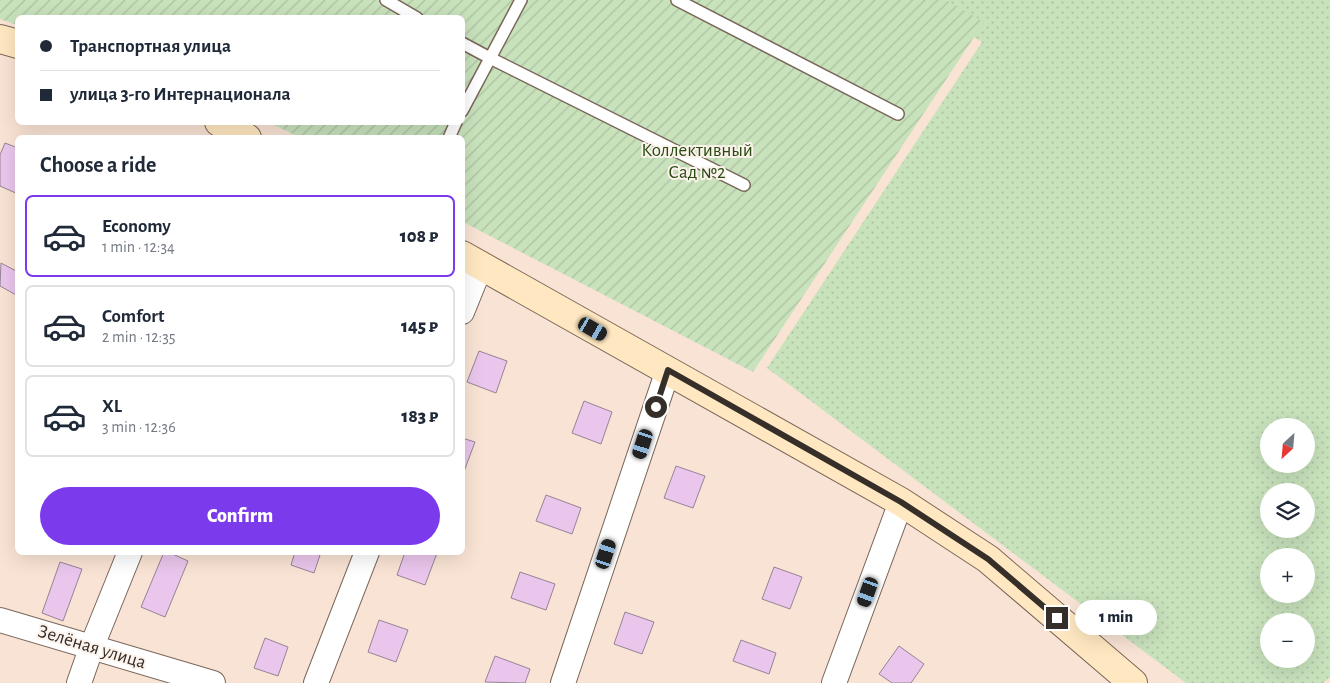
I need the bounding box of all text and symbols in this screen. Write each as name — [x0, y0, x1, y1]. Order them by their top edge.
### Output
text: Транспортная улица — [70, 37, 231, 56]
text: улица 3-го Интернационала — [70, 85, 291, 104]
park label: Коллективный Сад №2 — [641, 141, 753, 182]
text: Choose a ride — [40, 154, 156, 176]
icon: car — [42, 214, 87, 259]
text: Economy — [102, 217, 171, 236]
text: 108 ₽ — [400, 227, 438, 246]
text: 1 min · 12:34 — [102, 239, 175, 255]
icon: car — [42, 304, 87, 349]
text: Comfort — [102, 307, 164, 326]
car — [576, 315, 609, 343]
text: 145 ₽ — [401, 317, 438, 336]
text: 2 min · 12:35 — [102, 329, 176, 345]
icon: car — [42, 394, 87, 439]
route start — [645, 396, 667, 418]
text: XL — [102, 397, 122, 416]
text: 183 ₽ — [401, 407, 438, 426]
north arrow — [1260, 418, 1315, 472]
map controls — [1260, 418, 1315, 668]
text: 3 min · 12:36 — [102, 419, 176, 435]
car — [631, 427, 654, 461]
button: layers — [1260, 483, 1315, 538]
button: Confirm — [40, 487, 440, 545]
car — [594, 537, 617, 571]
button: + — [1260, 548, 1315, 603]
car — [855, 575, 880, 609]
callout: 1 min — [1074, 600, 1157, 636]
route end — [1046, 607, 1068, 629]
text: 1 min — [1099, 609, 1133, 625]
button: − — [1260, 613, 1315, 668]
street label: Зелёная улица — [36, 622, 149, 673]

